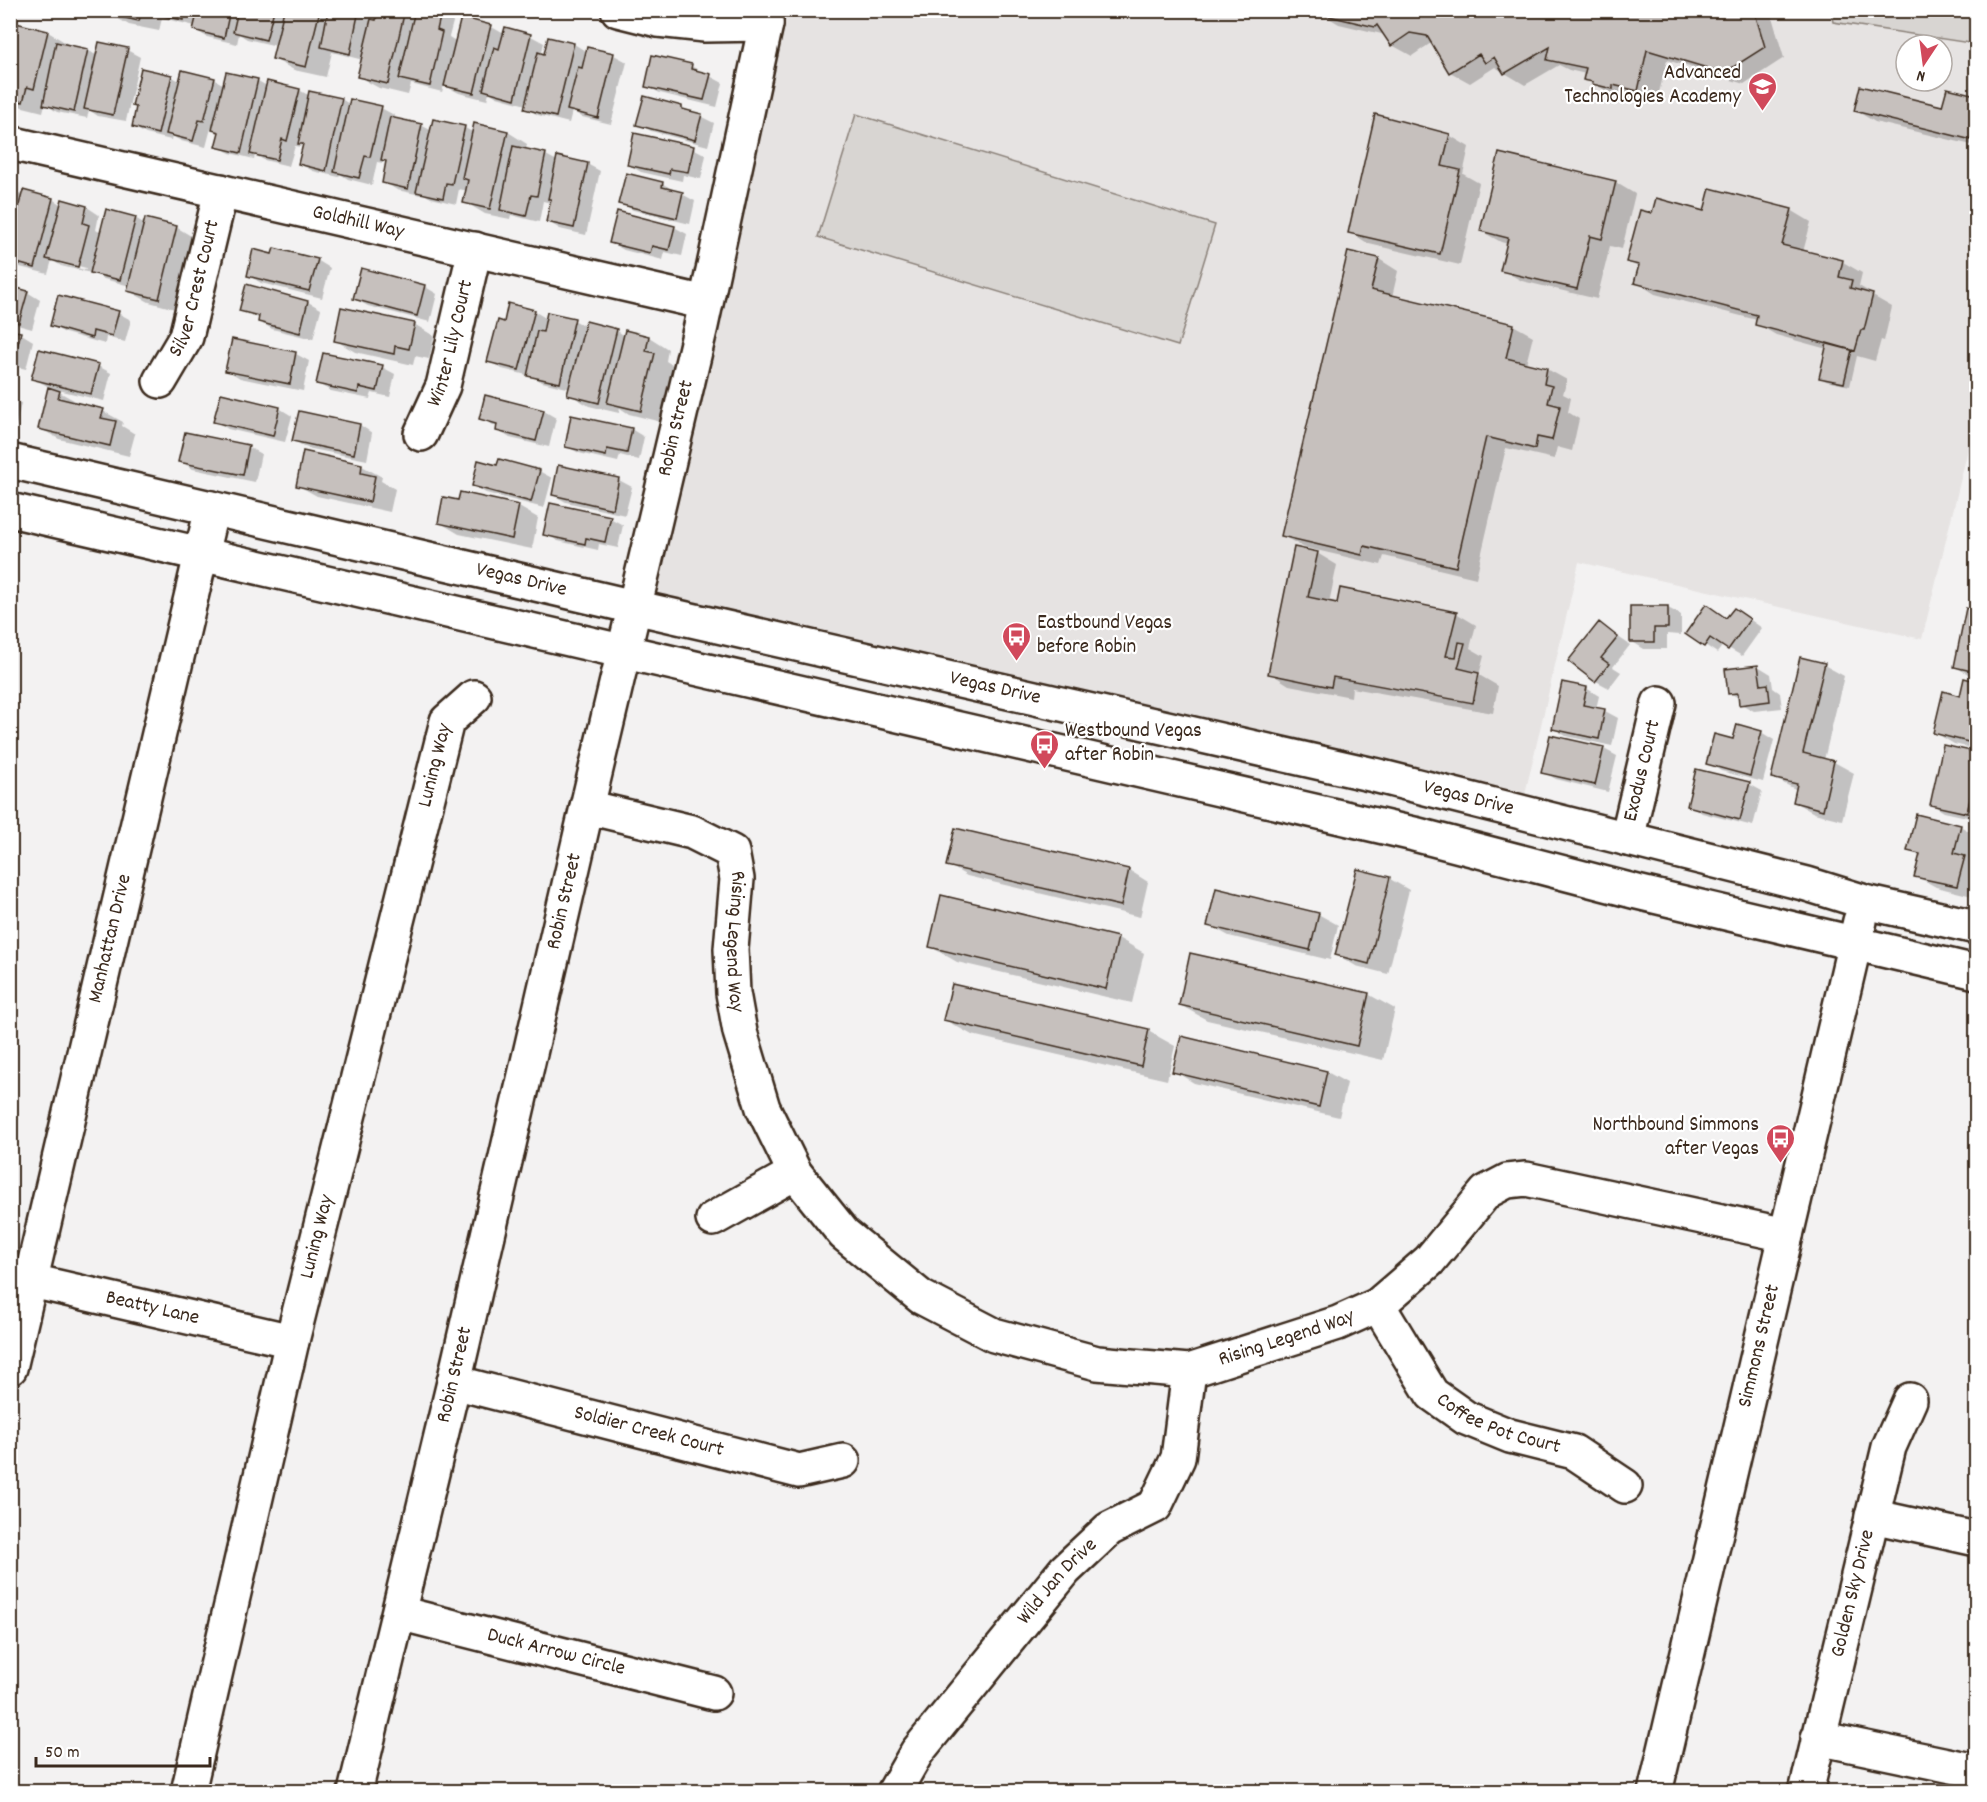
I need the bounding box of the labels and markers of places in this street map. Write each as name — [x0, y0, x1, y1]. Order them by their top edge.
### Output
place label: Advanced Technologies Academy — [1564, 59, 1741, 113]
school or university icon: Advanced Technologies Academy — [1746, 70, 1778, 112]
place label: Eastbound Vegas before Robin — [1037, 609, 1172, 663]
bus stop icon: Eastbound Vegas before Robin — [1000, 620, 1032, 662]
place label: Westbound Vegas after Robin — [1065, 717, 1202, 771]
bus stop icon: Westbound Vegas after Robin — [1028, 728, 1060, 770]
place label: Northbound Simmons after Vegas — [1592, 1111, 1759, 1165]
bus stop icon: Northbound Simmons after Vegas — [1764, 1122, 1796, 1164]

